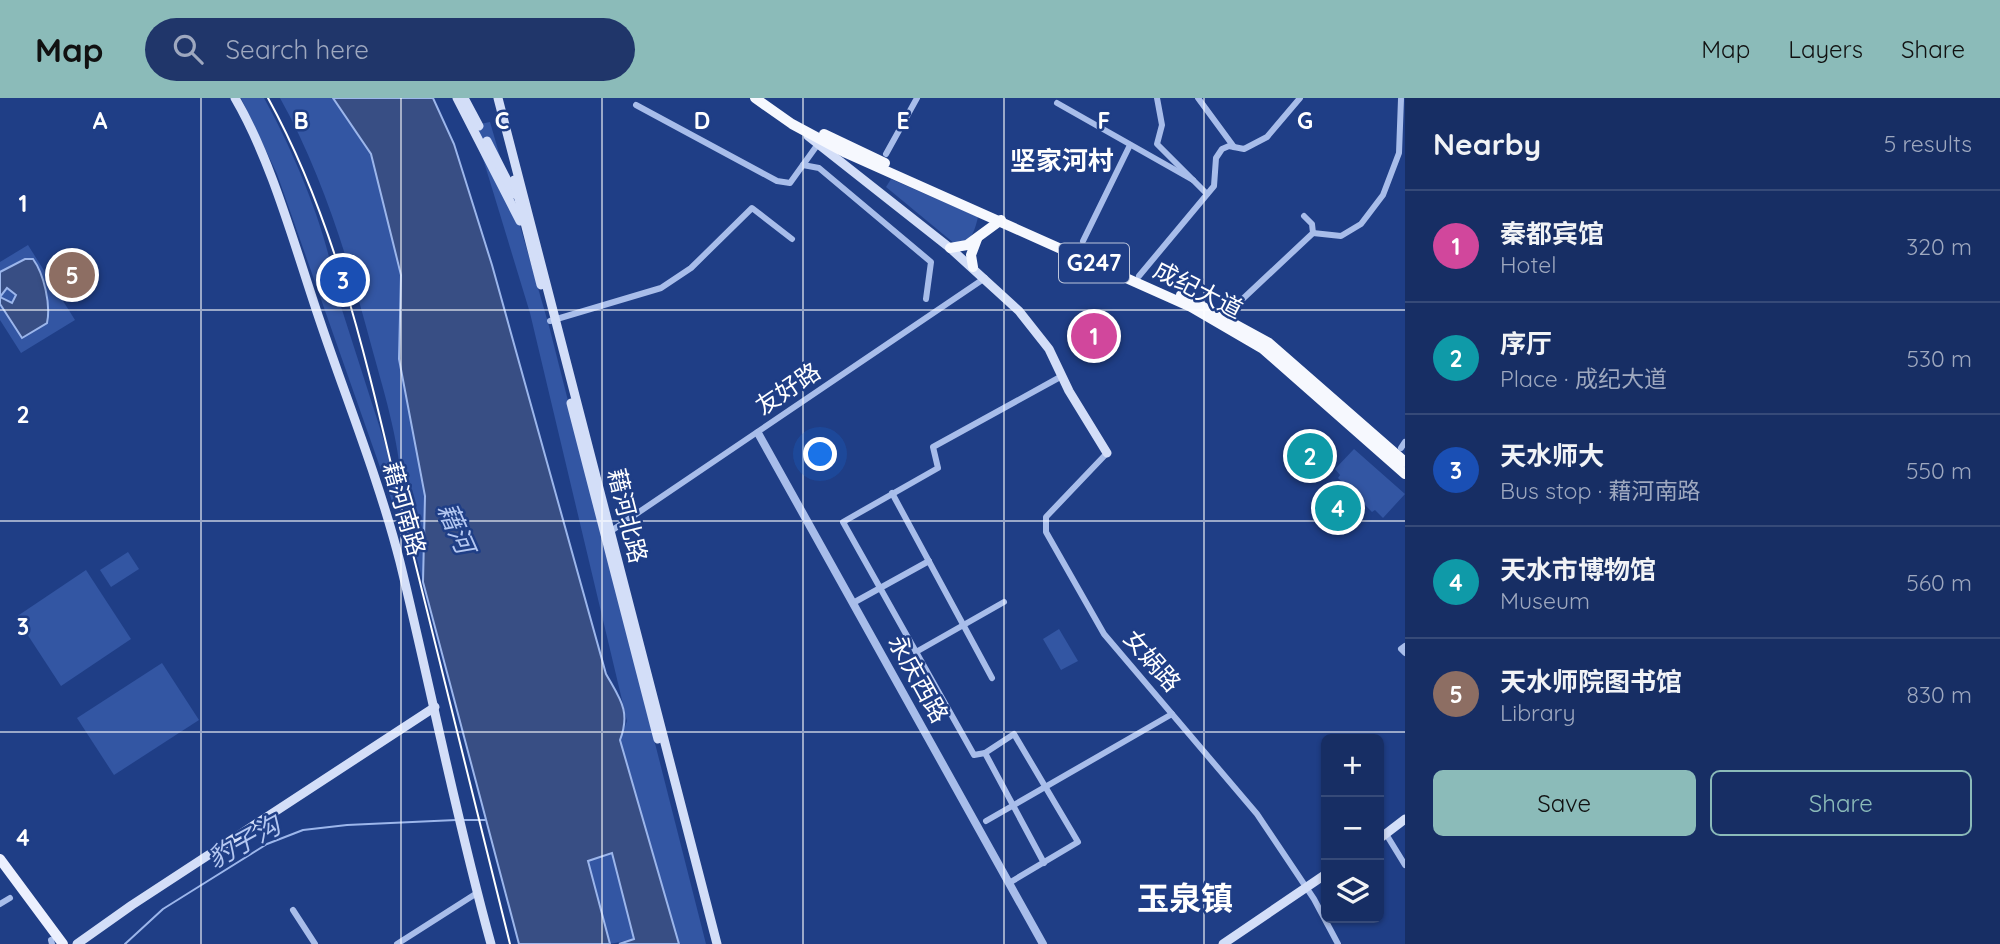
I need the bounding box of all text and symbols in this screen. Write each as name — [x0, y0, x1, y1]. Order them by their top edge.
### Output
search box — [145, 18, 635, 81]
text: Map — [35, 29, 103, 70]
icon: search — [169, 30, 207, 68]
text: Search here — [225, 33, 369, 66]
text: Map — [1701, 34, 1750, 64]
text: Layers — [1788, 34, 1863, 64]
text: Share — [1901, 34, 1965, 64]
text: A — [93, 106, 108, 135]
text: B — [293, 106, 309, 135]
text: C — [495, 106, 509, 135]
text: D — [694, 106, 710, 135]
text: E — [896, 106, 910, 135]
text: F — [1098, 106, 1110, 135]
text: G — [1297, 106, 1313, 135]
text: Nearby — [1433, 125, 1541, 163]
text: 5 results — [1884, 129, 1972, 158]
district label: 坚家河村 — [1010, 144, 1114, 177]
text: 1 — [19, 189, 27, 218]
text: 秦都宾馆 — [1500, 217, 1604, 250]
text: 1 — [1452, 232, 1460, 261]
text: 320 m — [1906, 232, 1972, 261]
road number: G247 — [1059, 244, 1129, 282]
pin: 5 — [49, 249, 95, 301]
text: Hotel — [1500, 250, 1556, 279]
pin: 3 — [320, 254, 366, 306]
street label: 成纪大道 — [1149, 254, 1248, 324]
pin: 1 — [1071, 310, 1117, 362]
text: 序厅 — [1500, 327, 1552, 360]
text: 2 — [1449, 344, 1463, 373]
text: 530 m — [1906, 344, 1972, 373]
street label: 友好路 — [749, 356, 826, 421]
text: Place · 成纪大道 — [1500, 364, 1667, 393]
text: 2 — [16, 400, 30, 429]
pin: 2 — [1287, 430, 1333, 482]
your location — [803, 437, 837, 471]
text: 天水师大 — [1500, 439, 1604, 472]
text: 3 — [1450, 456, 1462, 485]
text: 550 m — [1906, 456, 1972, 485]
street label: 藉河南路 — [377, 458, 433, 559]
street label: 藉河北路 — [602, 466, 654, 566]
text: Bus stop · 藉河南路 — [1500, 476, 1700, 505]
pin: 4 — [1315, 482, 1361, 534]
water label: 藉河 — [431, 497, 484, 563]
text: 天水市博物馆 — [1500, 553, 1656, 586]
text: 4 — [1449, 568, 1463, 597]
text: 560 m — [1906, 568, 1972, 597]
text: Museum — [1500, 586, 1590, 615]
text: 3 — [17, 612, 29, 641]
street label: 女娲路 — [1118, 623, 1188, 697]
street label: 永庆西路 — [882, 629, 955, 728]
text: 天水师院图书馆 — [1500, 665, 1682, 698]
text: 5 — [1449, 680, 1463, 709]
text: 830 m — [1907, 680, 1972, 709]
text: Library — [1500, 698, 1576, 727]
map controls — [1321, 734, 1384, 923]
button: + — [1321, 734, 1384, 797]
button: Save — [1433, 770, 1696, 836]
button: Share — [1710, 770, 1972, 836]
button: − — [1321, 797, 1384, 860]
water label: 豹子沟 — [202, 807, 288, 875]
text: 4 — [16, 823, 30, 852]
button: layers — [1321, 860, 1384, 923]
district label: 玉泉镇 — [1137, 878, 1233, 918]

